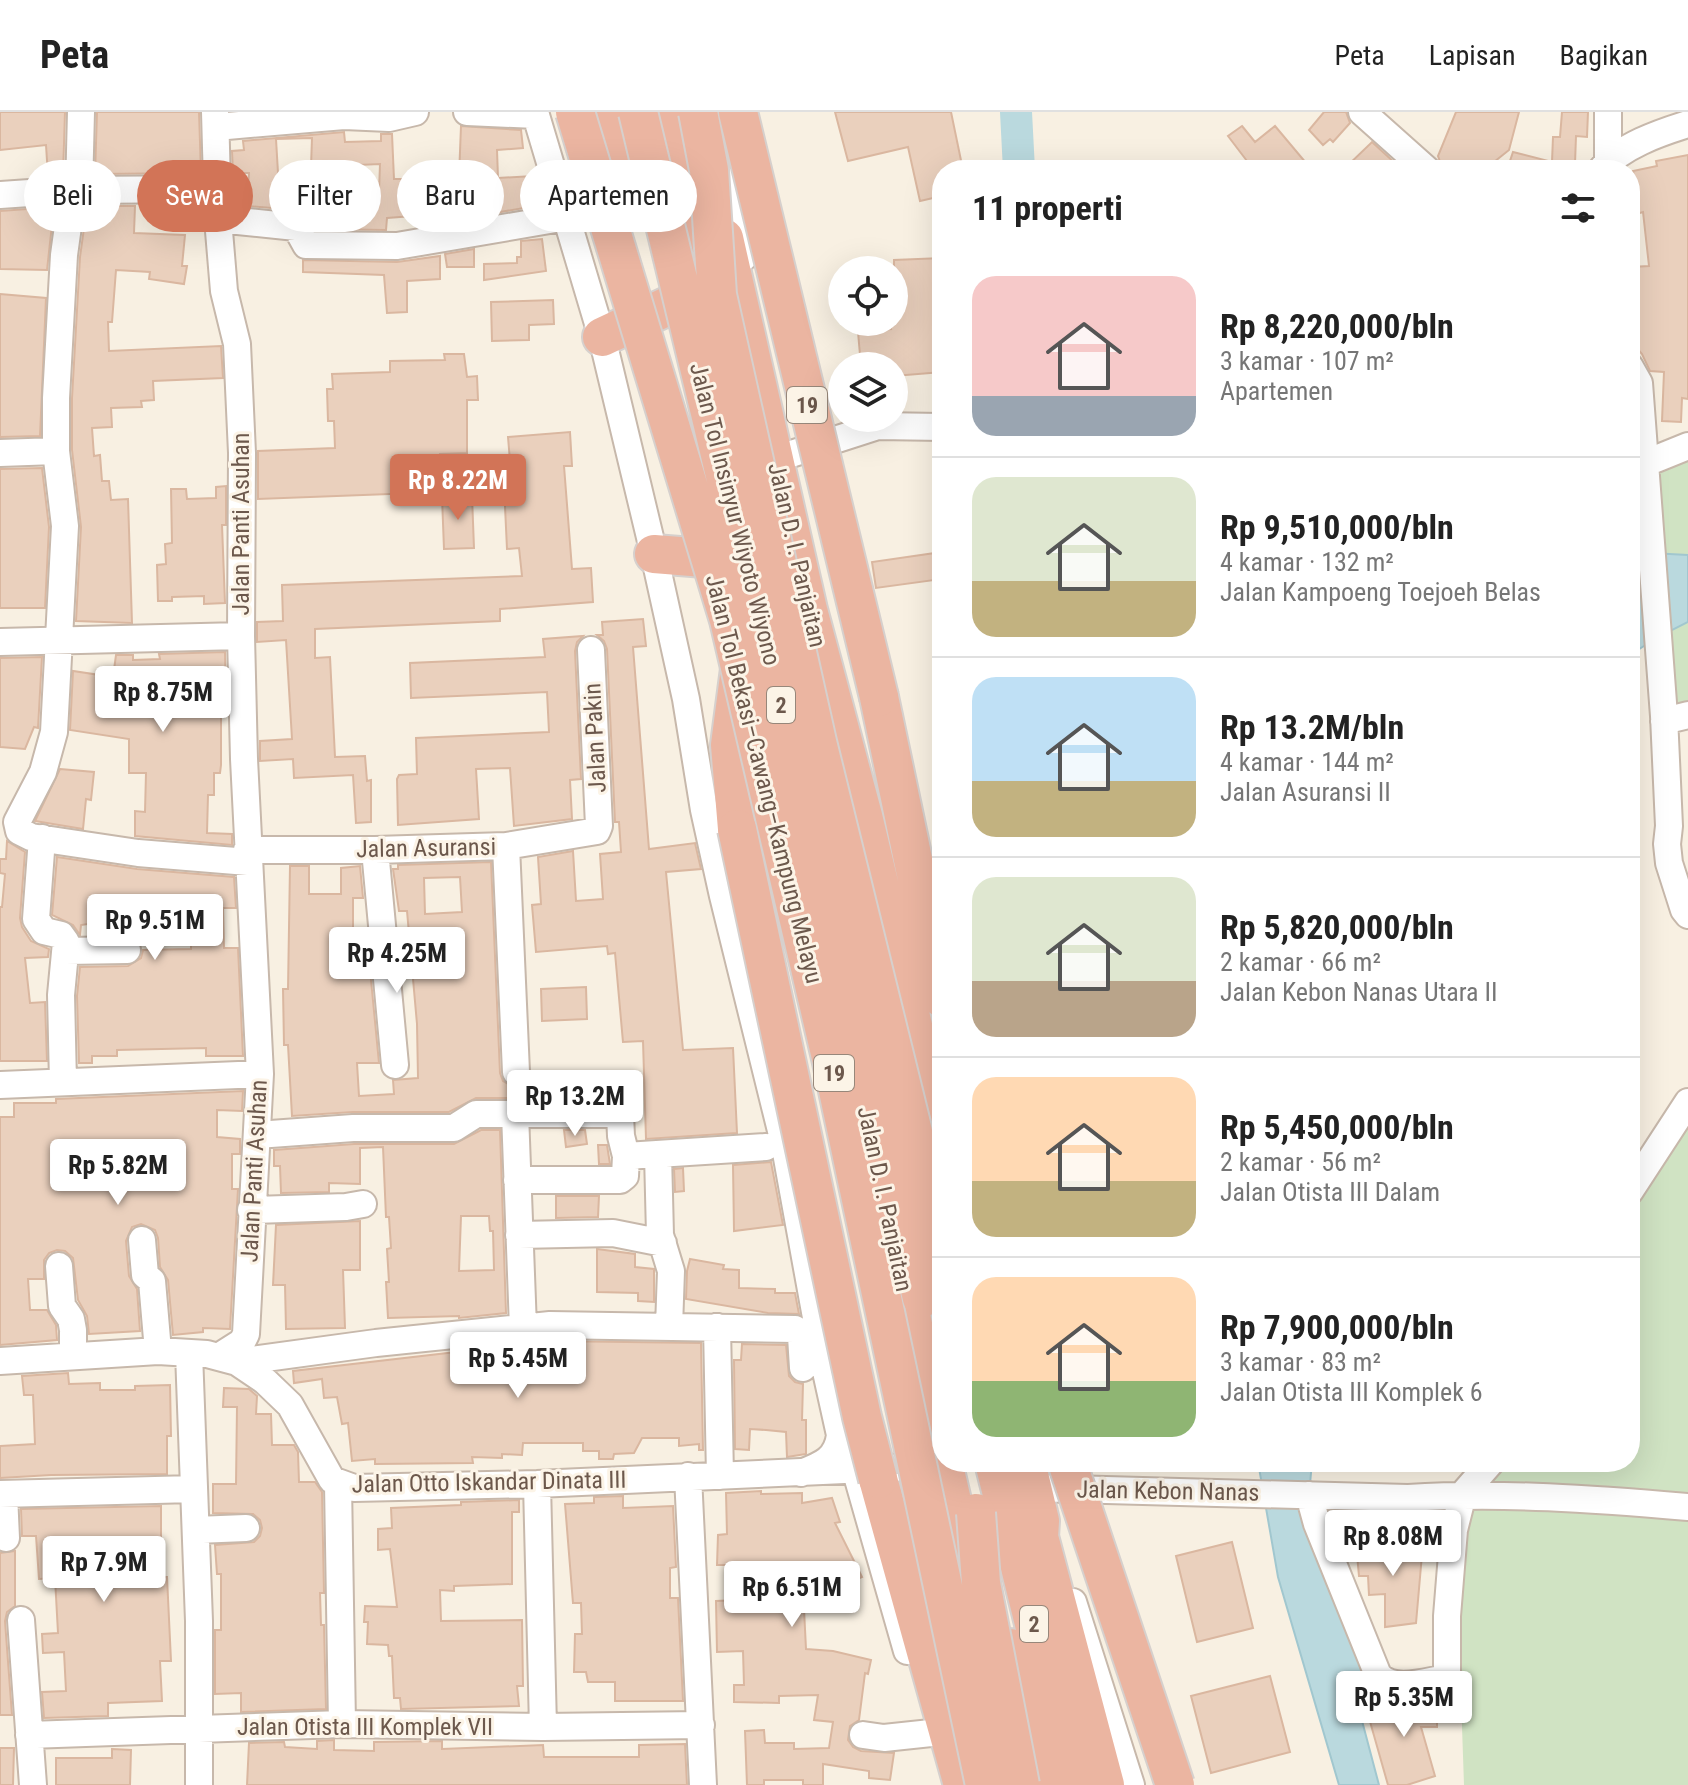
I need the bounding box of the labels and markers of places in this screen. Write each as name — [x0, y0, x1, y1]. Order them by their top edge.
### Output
pin: Rp 8.22M — [375, 454, 541, 522]
pin: Rp 8.75M — [80, 666, 246, 734]
pin: Rp 9.51M — [72, 894, 238, 962]
pin: Rp 4.25M — [314, 927, 480, 995]
pin: Rp 13.2M — [492, 1070, 658, 1138]
pin: Rp 5.82M — [35, 1139, 201, 1207]
pin: Rp 5.45M — [435, 1332, 601, 1400]
pin: Rp 8.08M — [1310, 1510, 1476, 1578]
pin: Rp 7.9M — [30, 1536, 178, 1604]
pin: Rp 6.51M — [709, 1561, 875, 1629]
pin: Rp 5.35M — [1321, 1671, 1487, 1739]

